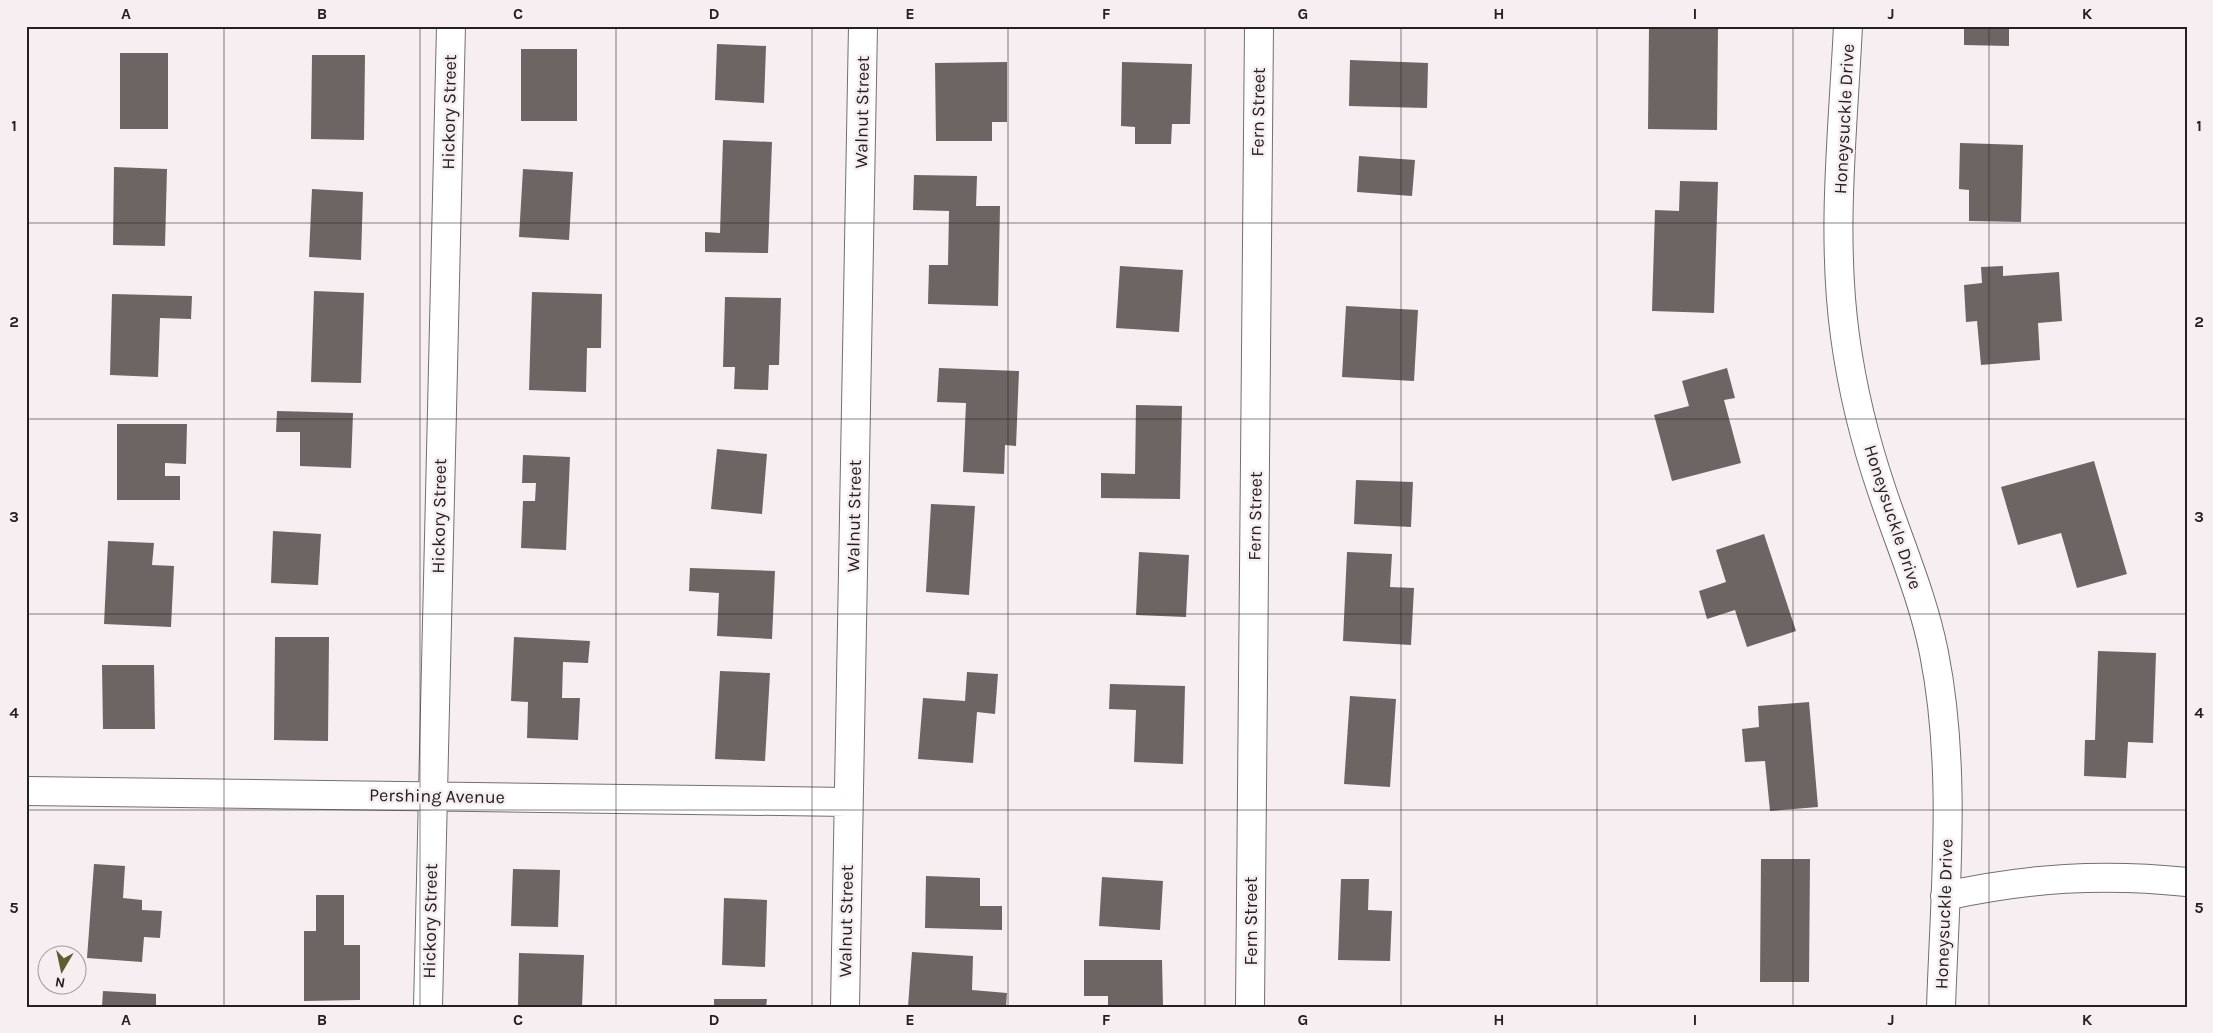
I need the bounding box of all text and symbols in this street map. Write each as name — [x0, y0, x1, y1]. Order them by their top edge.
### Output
text: A — [121, 4, 131, 23]
text: B — [317, 4, 327, 23]
text: C — [513, 4, 523, 23]
text: D — [709, 4, 720, 23]
text: E — [905, 4, 915, 23]
text: F — [1102, 4, 1111, 23]
text: G — [1298, 4, 1308, 23]
text: H — [1493, 4, 1505, 23]
text: I — [1693, 4, 1697, 23]
text: J — [1887, 4, 1895, 23]
text: K — [2082, 4, 2093, 23]
street label: Honeysuckle Drive — [1829, 43, 1859, 195]
street label: Hickory Street — [437, 54, 461, 170]
street label: Walnut Street — [850, 55, 874, 169]
street label: Fern Street — [1246, 67, 1270, 157]
text: 1 — [11, 116, 17, 135]
text: 1 — [2196, 116, 2202, 135]
text: 2 — [9, 312, 19, 331]
text: 2 — [2194, 312, 2204, 331]
street label: Honeysuckle Drive — [1859, 442, 1927, 592]
street label: Hickory Street — [427, 458, 451, 574]
street label: Walnut Street — [842, 459, 866, 573]
street label: Fern Street — [1243, 471, 1267, 561]
text: 3 — [9, 507, 19, 526]
text: 3 — [2194, 507, 2204, 526]
text: 4 — [9, 703, 19, 722]
text: 4 — [2194, 703, 2204, 722]
street label: Pershing Avenue — [369, 784, 505, 808]
street label: Honeysuckle Drive — [1930, 838, 1958, 990]
street label: Hickory Street — [418, 863, 442, 979]
street label: Walnut Street — [834, 864, 858, 978]
street label: Fern Street — [1240, 876, 1262, 966]
text: 5 — [9, 898, 19, 917]
text: 5 — [2194, 898, 2204, 917]
north arrow — [38, 946, 88, 996]
text: N — [54, 973, 66, 992]
text: A — [121, 1010, 131, 1029]
text: B — [317, 1010, 327, 1029]
text: C — [513, 1010, 523, 1029]
text: D — [709, 1010, 720, 1029]
text: E — [905, 1010, 915, 1029]
text: F — [1102, 1010, 1111, 1029]
text: G — [1298, 1010, 1308, 1029]
text: H — [1493, 1010, 1505, 1029]
text: I — [1693, 1010, 1697, 1029]
text: J — [1887, 1010, 1895, 1029]
text: K — [2082, 1010, 2093, 1029]

